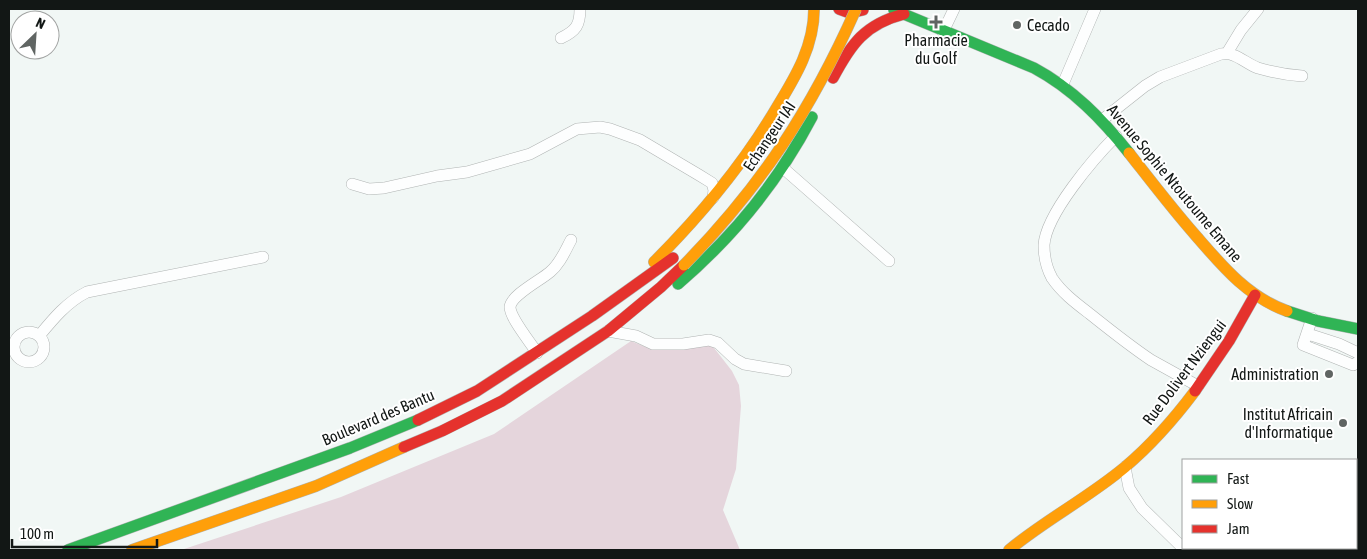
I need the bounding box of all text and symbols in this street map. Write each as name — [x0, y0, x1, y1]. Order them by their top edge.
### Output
north arrow — [10, 10, 60, 60]
text: N — [33, 14, 48, 32]
marker: Pharmacie du Golf — [930, 16, 942, 28]
place label: Cecado — [1027, 16, 1070, 34]
marker: Cecado — [1011, 19, 1023, 31]
place label: Pharmacie du Golf — [904, 31, 968, 67]
street label: Echangeur IAI — [739, 98, 800, 175]
street label: Avenue Sophie Ntoutoume Emane — [1103, 101, 1246, 266]
street label: Rue Dolivert Nziengui — [1139, 316, 1230, 429]
place label: Administration — [1231, 365, 1319, 383]
marker: Administration — [1323, 368, 1335, 380]
street label: Boulevard des Bantu — [319, 385, 437, 449]
place label: Institut Africain d'Informatique — [1243, 405, 1333, 442]
marker: Institut Africain d'Informatique — [1337, 417, 1349, 429]
legend — [1182, 459, 1357, 549]
text: Fast — [1227, 470, 1249, 487]
text: Slow — [1227, 495, 1253, 512]
scale bar — [12, 516, 158, 548]
text: Jam — [1227, 520, 1250, 537]
text: 100 m — [20, 525, 54, 542]

